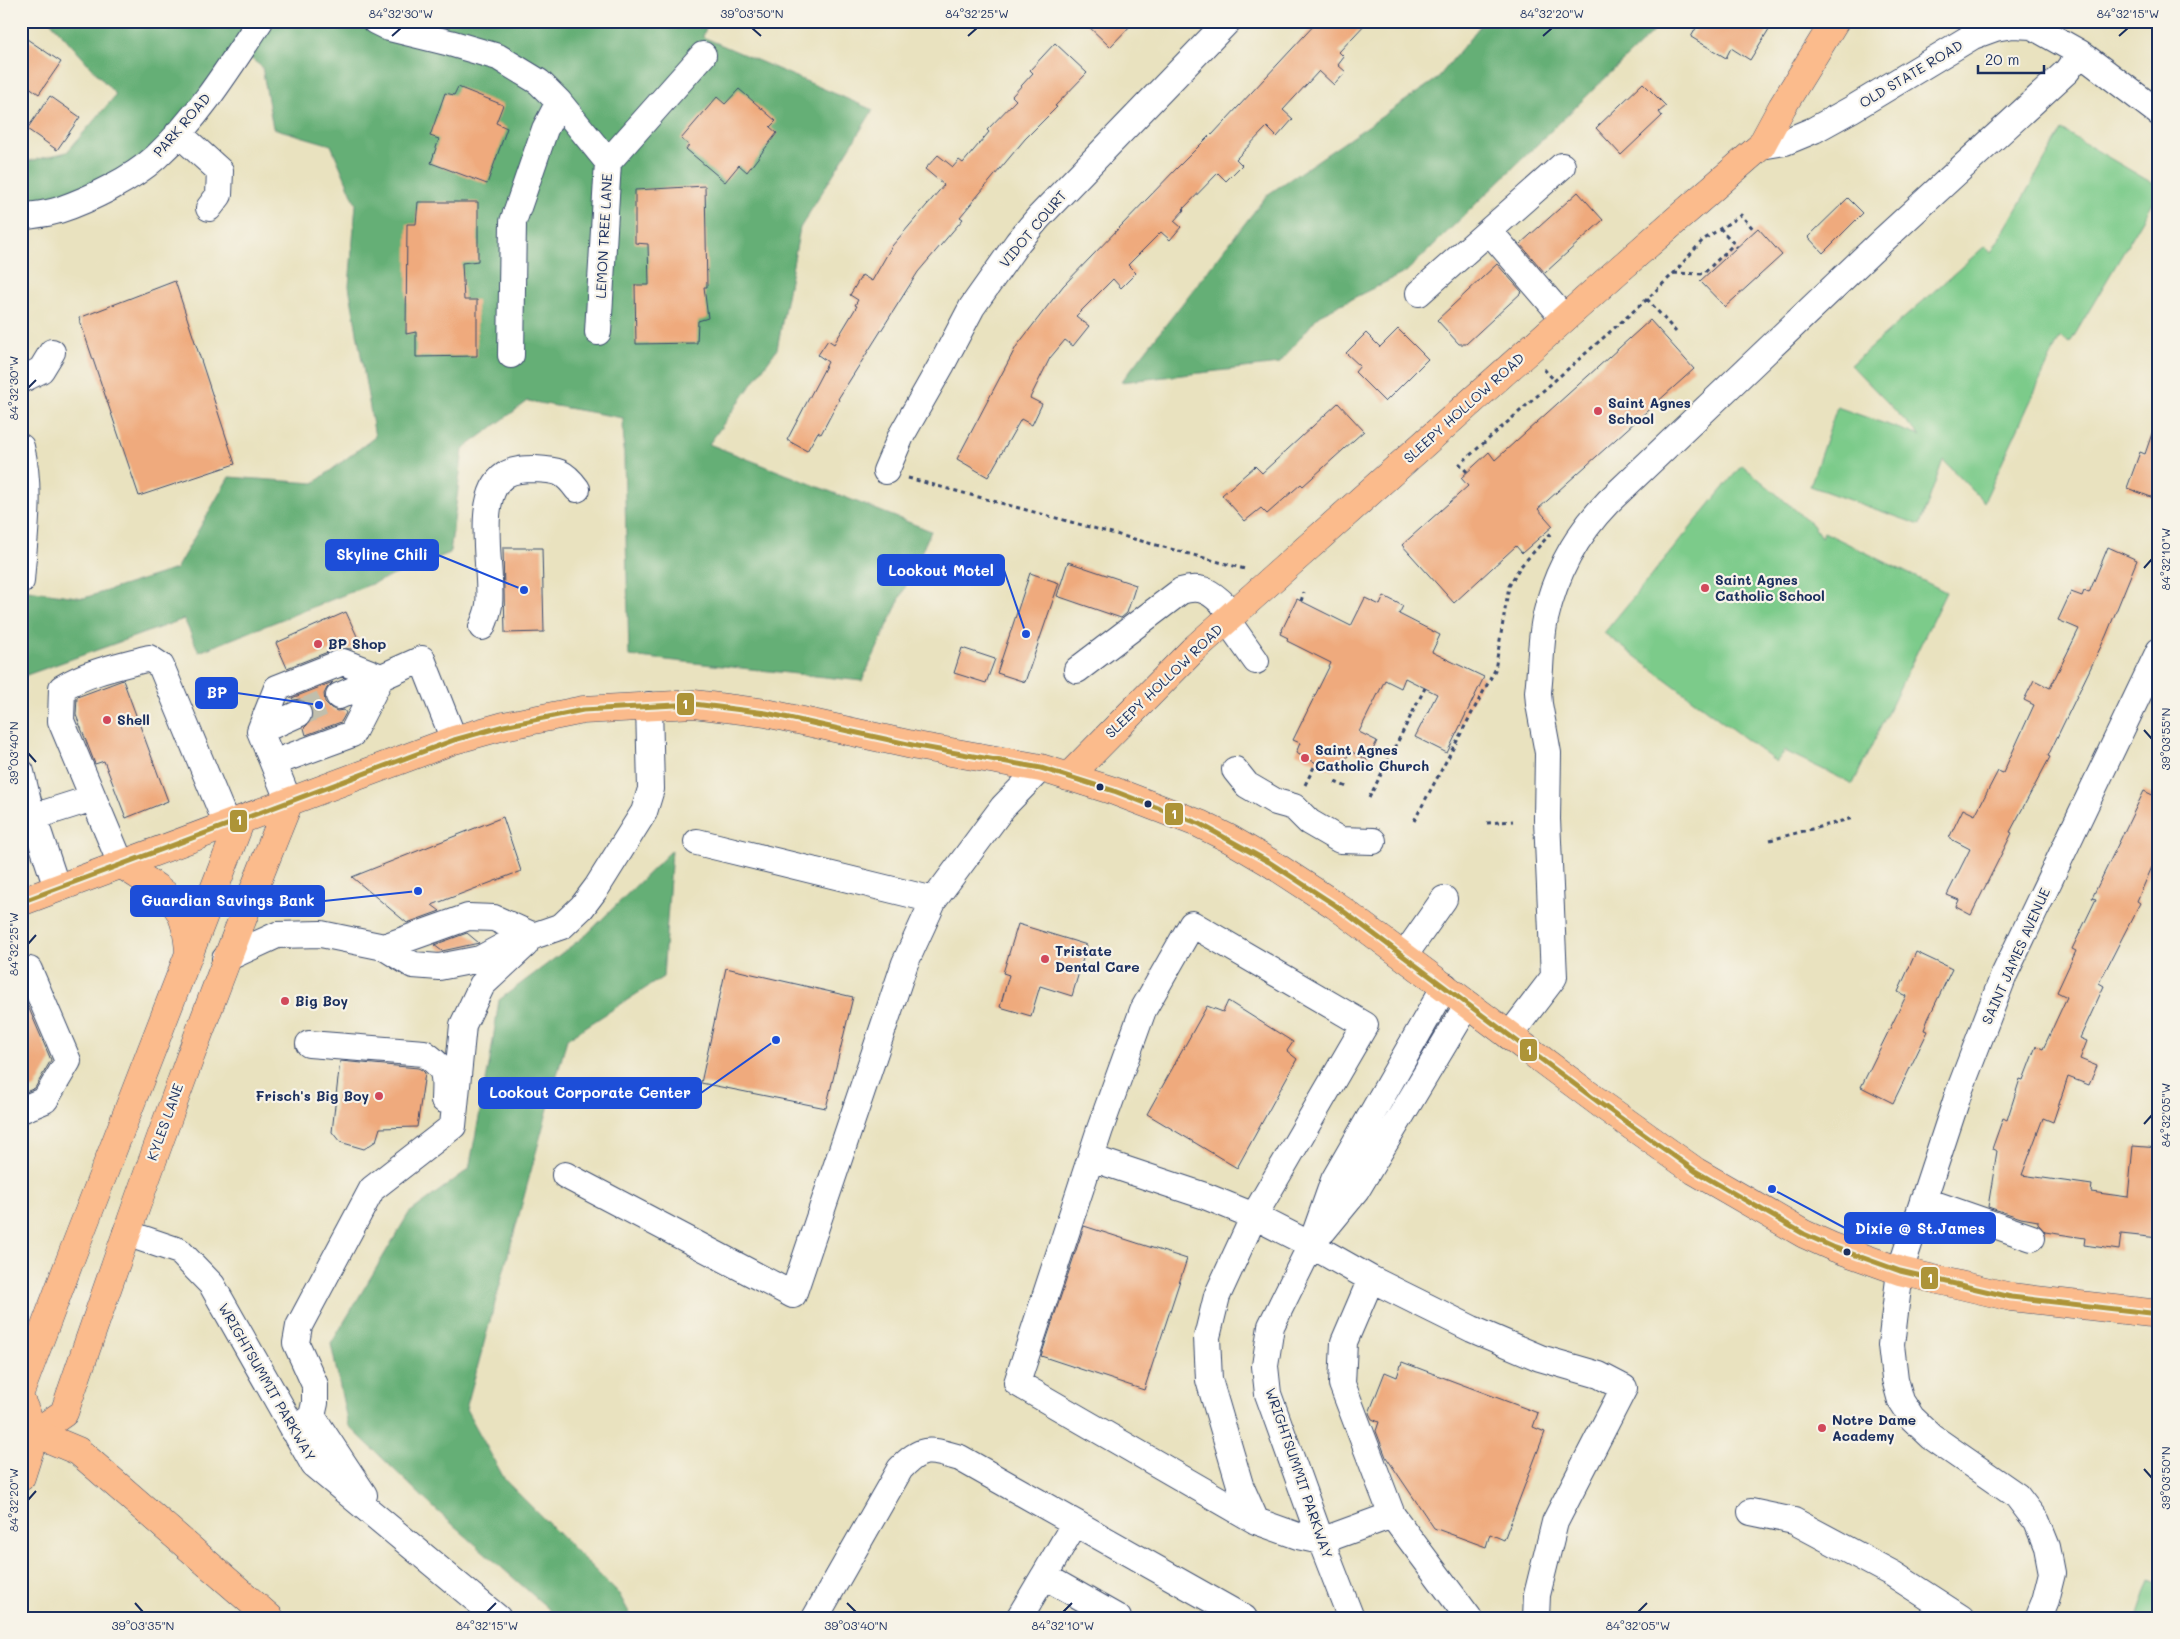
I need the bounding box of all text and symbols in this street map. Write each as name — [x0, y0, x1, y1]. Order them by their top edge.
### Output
text: 84°32'30"W — [369, 5, 433, 21]
text: 39°03'50"N — [720, 5, 784, 21]
text: 84°32'25"W — [945, 5, 1009, 21]
text: 84°32'20"W — [1520, 5, 1584, 21]
text: 84°32'15"W — [2097, 5, 2159, 21]
street label: OLD STATE ROAD — [1855, 35, 1966, 112]
scale bar — [1978, 42, 2044, 74]
text: 20 m — [1985, 49, 2019, 69]
street label: PARK ROAD — [149, 89, 215, 161]
street label: LEMON TREE LANE — [591, 173, 616, 299]
street label: VIDOT COURT — [995, 186, 1071, 271]
street label: SLEEPY HOLLOW ROAD — [1399, 348, 1528, 467]
text: 84°32'30"W — [5, 356, 21, 420]
place label: Saint Agnes School — [1608, 393, 1691, 428]
marker: Saint Agnes School — [1592, 405, 1604, 417]
text: 84°32'10"W — [2157, 528, 2173, 590]
callout: Skyline Chili — [326, 540, 438, 570]
text: Skyline Chili — [336, 544, 428, 564]
callout: Lookout Motel — [878, 555, 1004, 585]
text: Lookout Motel — [888, 560, 994, 580]
place label: Saint Agnes Catholic School — [1715, 570, 1825, 605]
marker: Saint Agnes Catholic School — [1699, 582, 1711, 594]
street label: SLEEPY HOLLOW ROAD — [1101, 619, 1227, 742]
place label: BP Shop — [328, 634, 386, 653]
marker: BP Shop — [312, 638, 324, 650]
callout: BP — [196, 678, 237, 708]
text: BP — [207, 682, 227, 702]
line badge: 1 — [676, 692, 695, 716]
text: 1 — [682, 694, 688, 713]
text: 39°03'55"N — [2157, 708, 2173, 770]
place label: Shell — [117, 710, 150, 729]
marker: Shell — [101, 714, 113, 726]
text: 39°03'40"N — [5, 721, 21, 785]
place label: Saint Agnes Catholic Church — [1315, 740, 1429, 775]
marker: Saint Agnes Catholic Church — [1299, 752, 1311, 764]
unlabelled marker — [1095, 782, 1105, 792]
unlabelled marker — [1143, 799, 1153, 809]
line badge: 1 — [1164, 802, 1184, 826]
text: 1 — [1171, 804, 1177, 823]
line badge: 1 — [229, 809, 248, 833]
text: 1 — [236, 810, 242, 829]
street label: SAINT JAMES AVENUE — [1977, 885, 2054, 1027]
callout: Guardian Savings Bank — [131, 886, 324, 916]
text: Guardian Savings Bank — [141, 890, 315, 910]
text: 84°32'25"W — [5, 912, 21, 976]
place label: Tristate Dental Care — [1055, 941, 1140, 976]
marker: Tristate Dental Care — [1039, 953, 1051, 965]
place label: Big Boy — [295, 991, 348, 1010]
marker: Big Boy — [279, 995, 291, 1007]
line badge: 1 — [1519, 1038, 1538, 1062]
text: 1 — [1526, 1040, 1532, 1059]
callout: Lookout Corporate Center — [479, 1078, 701, 1108]
street label: KYLES LANE — [142, 1081, 187, 1163]
text: Lookout Corporate Center — [489, 1082, 691, 1102]
text: 84°32'05"W — [2157, 1083, 2173, 1147]
place label: Frisch's Big Boy — [256, 1086, 369, 1105]
marker: Frisch's Big Boy — [373, 1090, 385, 1102]
callout: Dixie @ St.James — [1845, 1213, 1995, 1243]
text: Dixie @ St.James — [1855, 1218, 1985, 1238]
unlabelled marker — [1842, 1247, 1852, 1257]
line badge: 1 — [1920, 1266, 1939, 1290]
text: 1 — [1927, 1268, 1933, 1287]
street label: WRIGHTSUMMIT PARKWAY — [214, 1299, 320, 1464]
street label: WRIGHTSUMMIT PARKWAY — [1261, 1385, 1338, 1561]
place label: Notre Dame Academy — [1832, 1410, 1916, 1445]
marker: Notre Dame Academy — [1816, 1422, 1828, 1434]
text: 39°03'50"N — [2157, 1446, 2173, 1510]
text: 84°32'20"W — [5, 1468, 21, 1532]
text: 39°03'35"N — [112, 1617, 174, 1633]
text: 84°32'15"W — [456, 1617, 518, 1633]
text: 39°03'40"N — [824, 1617, 888, 1633]
text: 84°32'10"W — [1032, 1617, 1094, 1633]
text: 84°32'05"W — [1606, 1617, 1670, 1633]

